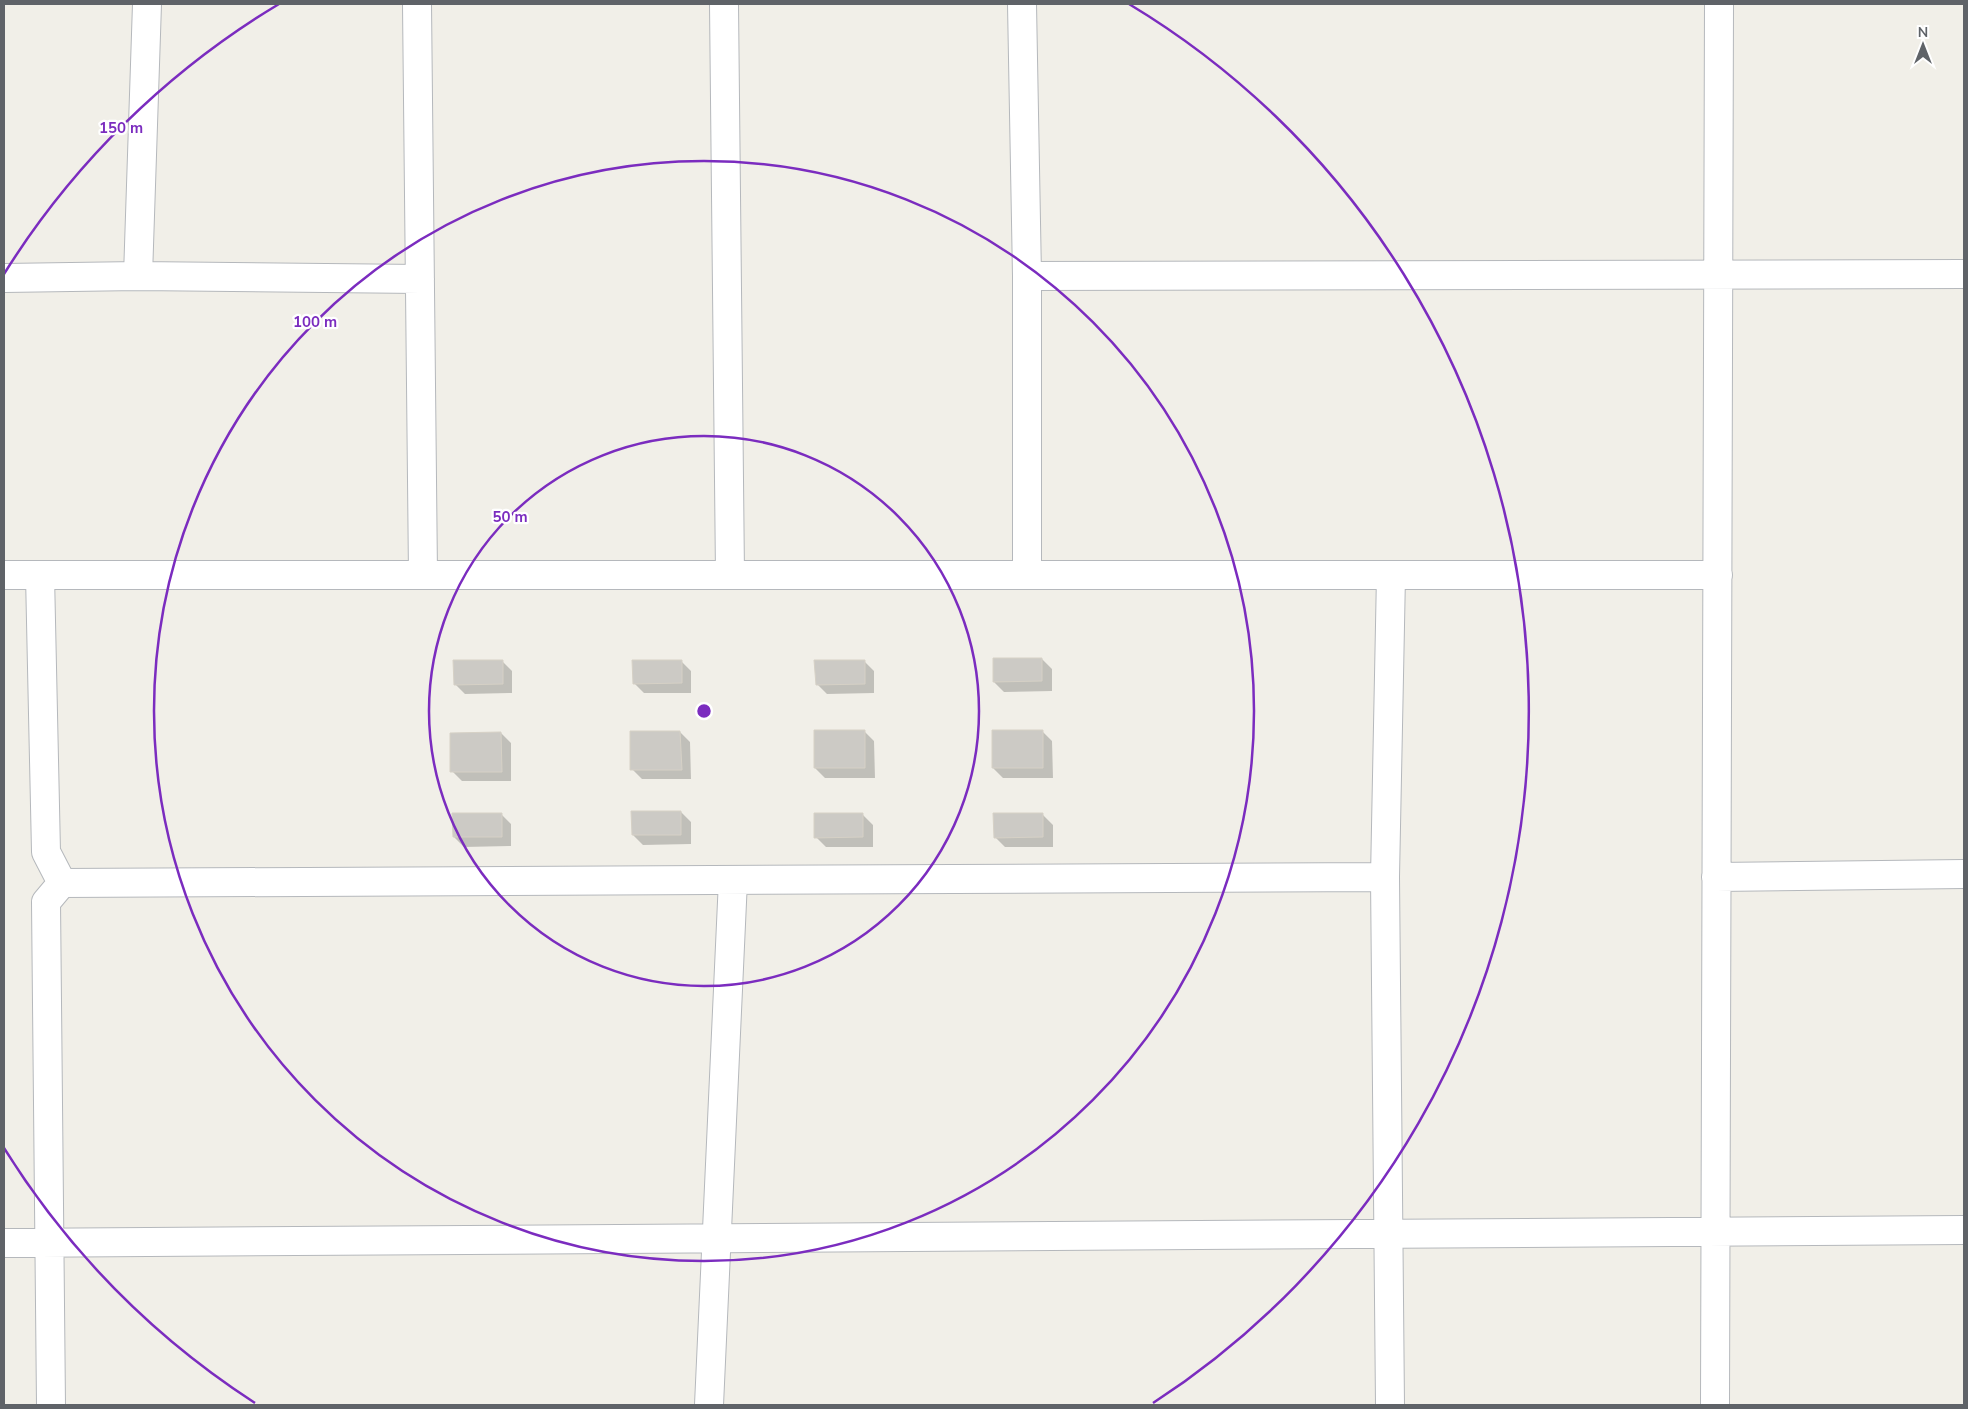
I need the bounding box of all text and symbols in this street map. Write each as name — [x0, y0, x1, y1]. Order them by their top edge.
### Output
north arrow — [1898, 20, 1948, 70]
text: N — [1918, 23, 1928, 42]
text: 150 m — [99, 118, 143, 138]
text: 100 m — [293, 312, 337, 332]
text: 50 m — [492, 507, 528, 527]
centre of rings — [695, 702, 713, 720]

